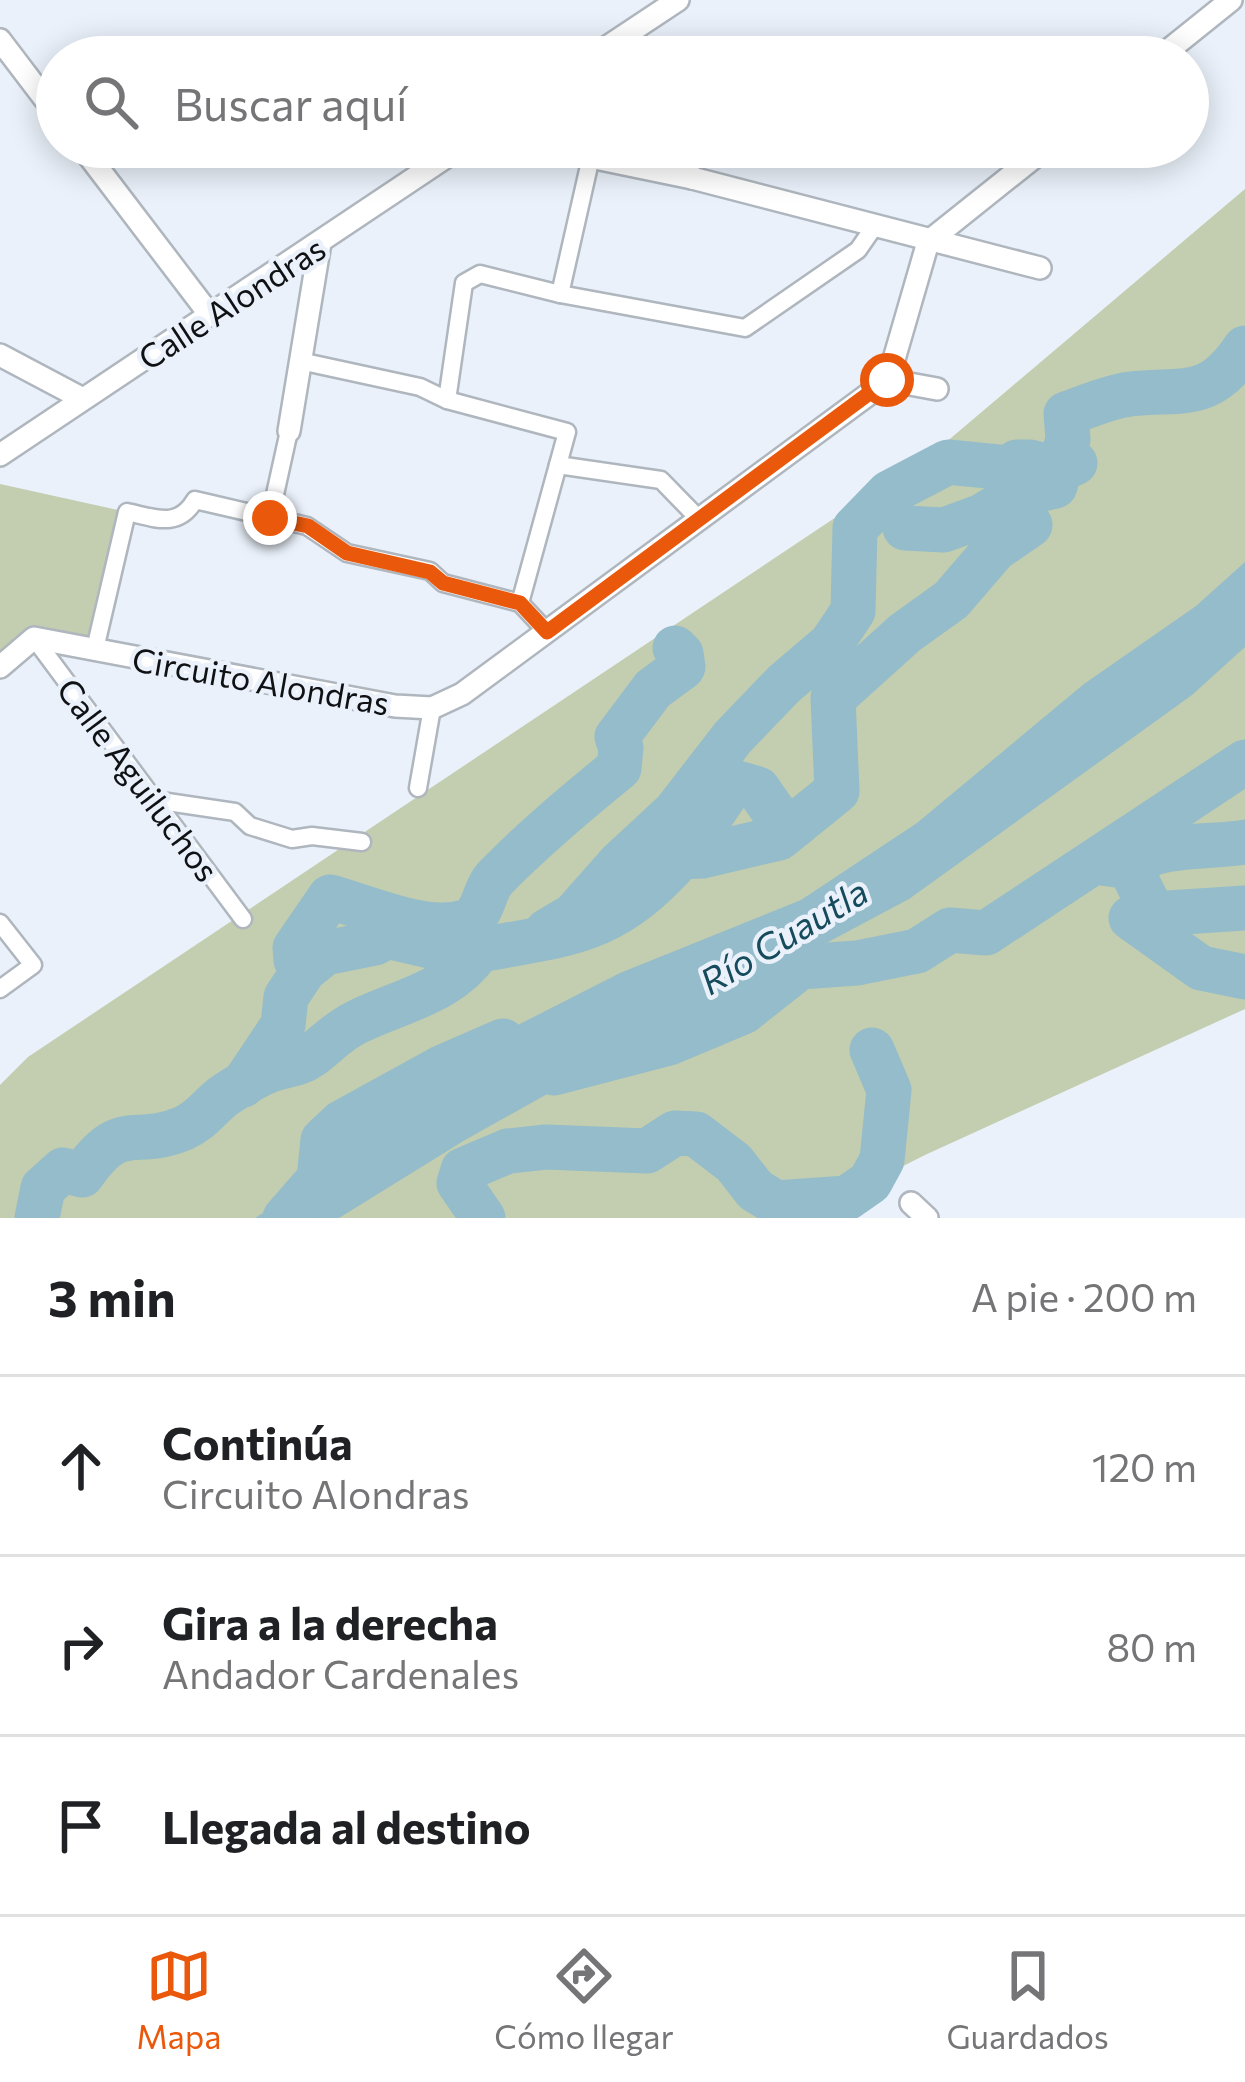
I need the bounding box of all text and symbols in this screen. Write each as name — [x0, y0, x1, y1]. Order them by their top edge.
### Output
search box — [36, 36, 1209, 168]
icon: search — [78, 69, 144, 135]
text: Buscar aquí — [174, 75, 408, 130]
street label: Calle Alondras — [130, 226, 332, 378]
route start — [860, 353, 914, 407]
route end — [243, 491, 297, 545]
street label: Circuito Alondras — [129, 637, 393, 723]
street label: Calle Aguiluchos — [49, 669, 229, 889]
water label: Río Cuautla — [691, 868, 875, 1002]
text: 3 min — [48, 1265, 176, 1328]
text: A pie · 200 m — [971, 1272, 1197, 1320]
text: Continúa — [162, 1414, 353, 1469]
icon: ahead — [48, 1433, 114, 1499]
text: 120 m — [1092, 1442, 1197, 1490]
text: Circuito Alondras — [162, 1469, 470, 1517]
text: Gira a la derecha — [162, 1594, 498, 1649]
icon: right — [48, 1613, 114, 1679]
text: 80 m — [1106, 1622, 1197, 1670]
text: Andador Cardenales — [162, 1649, 519, 1697]
icon: arrive — [48, 1793, 114, 1859]
text: Llegada al destino — [162, 1798, 531, 1853]
tab: Mapa — [136, 1943, 222, 2056]
tab: Cómo llegar — [494, 1943, 674, 2056]
tab: Guardados — [946, 1943, 1109, 2056]

